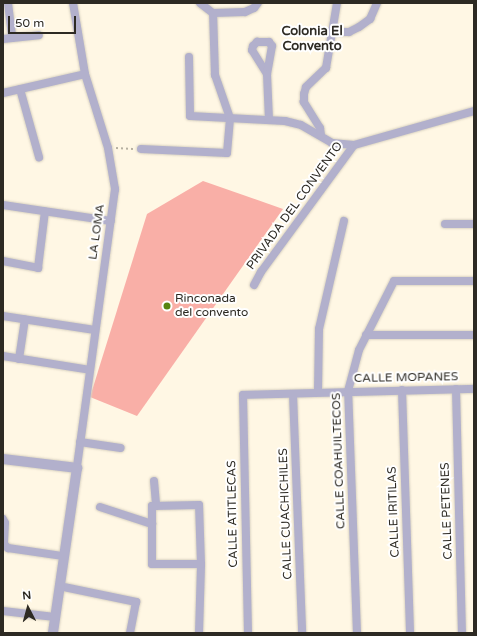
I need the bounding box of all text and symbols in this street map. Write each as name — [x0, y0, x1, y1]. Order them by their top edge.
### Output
scale bar — [10, 8, 78, 34]
text: 50 m — [15, 16, 44, 30]
district label: Colonia El Convento — [281, 24, 343, 55]
street label: PRIVADA DEL CONVENTO — [244, 139, 346, 273]
street label: LA LOMA — [86, 203, 108, 261]
place label: Rinconada del convento — [175, 292, 248, 320]
marker: Rinconada del convento — [162, 301, 172, 311]
street label: CALLE MOPANES — [354, 370, 458, 386]
street label: CALLE COAHUILTECOS — [329, 393, 349, 529]
street label: CALLE CUACHICHILES — [277, 448, 295, 580]
street label: CALLE ATITLECAS — [225, 460, 241, 568]
street label: CALLE PETENES — [438, 462, 456, 560]
street label: CALLE IRITILAS — [385, 466, 403, 558]
north arrow — [8, 588, 48, 628]
text: N — [22, 589, 32, 602]

